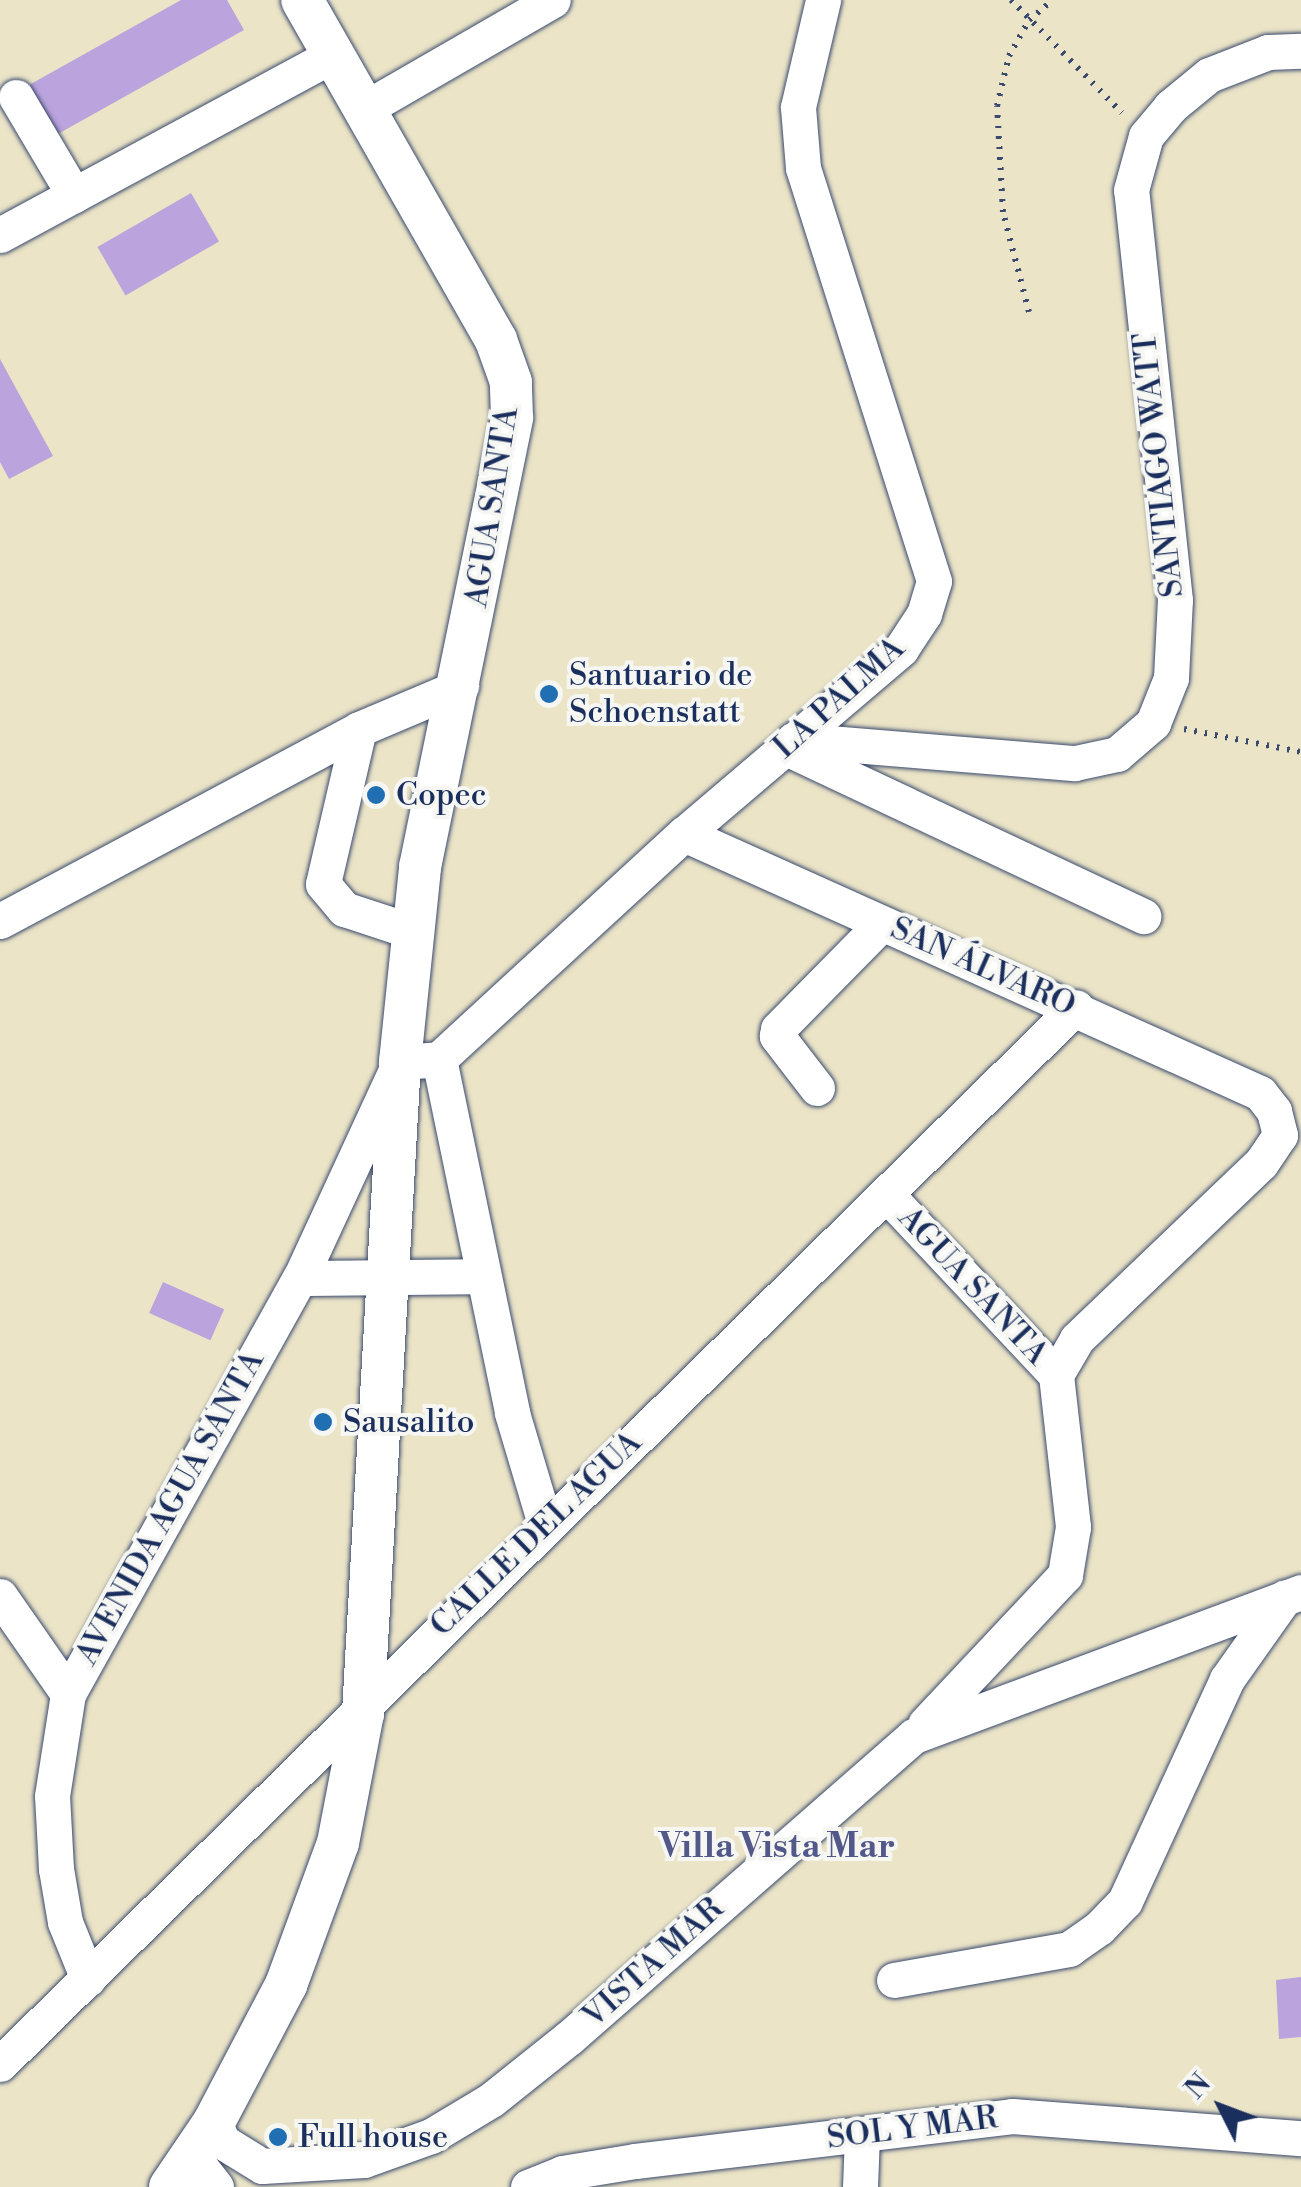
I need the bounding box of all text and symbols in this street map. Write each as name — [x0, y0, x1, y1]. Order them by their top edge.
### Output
street label: SANTIAGO WATT — [1126, 331, 1192, 599]
street label: AGUA SANTA — [457, 404, 527, 610]
street label: LA PALMA — [766, 629, 912, 767]
place label: Santuario de Schoenstatt — [569, 657, 752, 732]
marker: Santuario de Schoenstatt — [538, 683, 560, 705]
place label: Copec — [396, 776, 487, 814]
marker: Copec — [365, 784, 387, 806]
street label: SAN ÁLVARO — [885, 909, 1081, 1025]
street label: AGUA SANTA — [890, 1199, 1056, 1373]
street label: AVENIDA AGUA SANTA — [68, 1344, 272, 1672]
place label: Sausalito — [343, 1403, 475, 1441]
marker: Sausalito — [312, 1411, 334, 1433]
street label: CALLE DEL AGUA — [422, 1423, 650, 1645]
district label: Villa Vista Mar — [659, 1826, 895, 1868]
street label: VISTA MAR — [575, 1890, 731, 2036]
north arrow — [1171, 2057, 1271, 2157]
text: N — [1178, 2067, 1219, 2107]
street label: SOL Y MAR — [825, 2099, 999, 2157]
place label: Full house — [298, 2118, 448, 2156]
marker: Full house — [267, 2126, 289, 2148]

